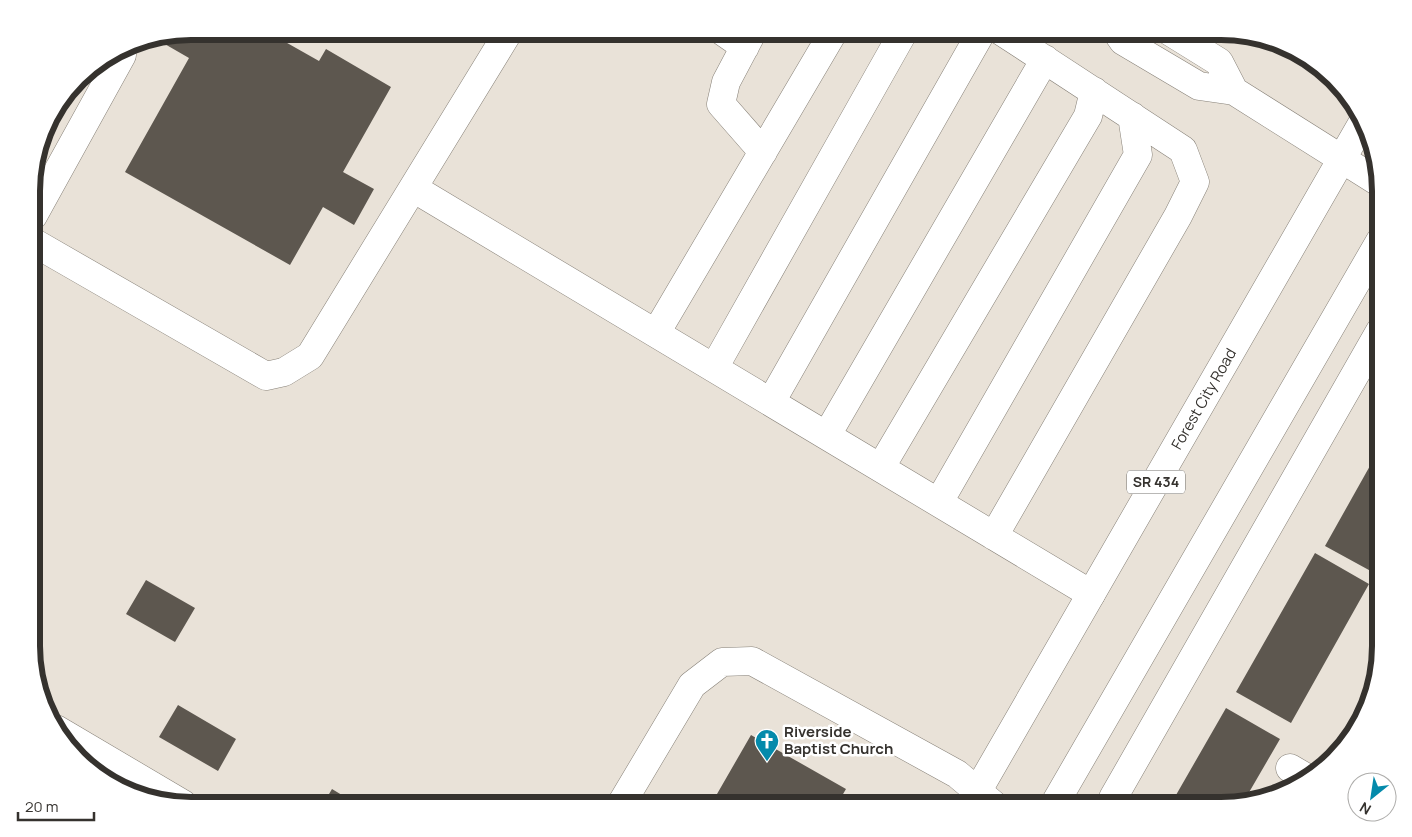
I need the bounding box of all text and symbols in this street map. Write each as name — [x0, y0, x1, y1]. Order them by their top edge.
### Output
street label: Forest City Road — [1166, 344, 1241, 453]
road number: SR 434 — [1127, 471, 1185, 494]
place label: Riverside Baptist Church — [784, 721, 893, 759]
church icon: Riverside Baptist Church — [754, 728, 780, 762]
north arrow — [1347, 772, 1397, 822]
scale bar — [18, 790, 94, 822]
text: 20 m — [25, 796, 58, 817]
text: N — [1356, 798, 1374, 819]

